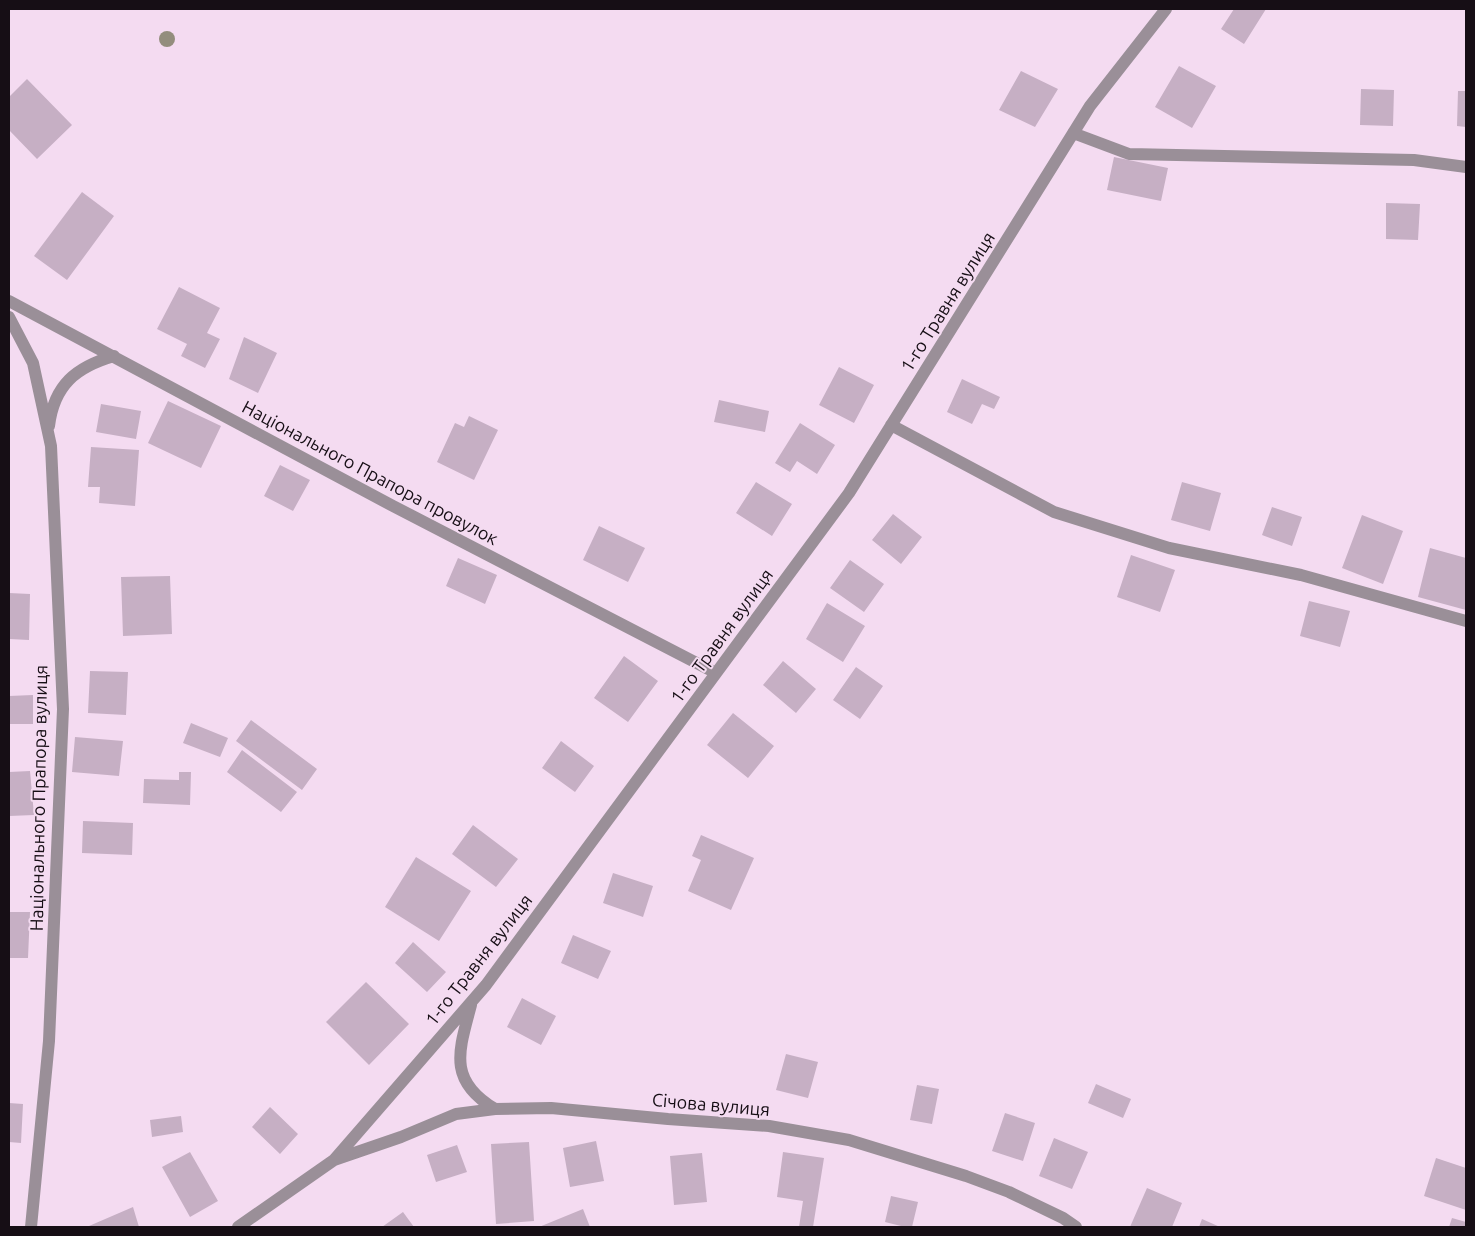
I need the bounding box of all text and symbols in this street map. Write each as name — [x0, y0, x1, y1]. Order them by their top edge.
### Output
street label: 1-го Травня вулиця — [896, 228, 998, 375]
street label: Національного Прапора провулок — [239, 396, 502, 548]
street label: 1-го Травня вулиця — [666, 565, 776, 706]
street label: Національного Прапора вулиця — [26, 665, 50, 931]
street label: 1-го Травня вулиця — [421, 890, 535, 1029]
street label: Січова вулиця — [651, 1089, 771, 1119]

